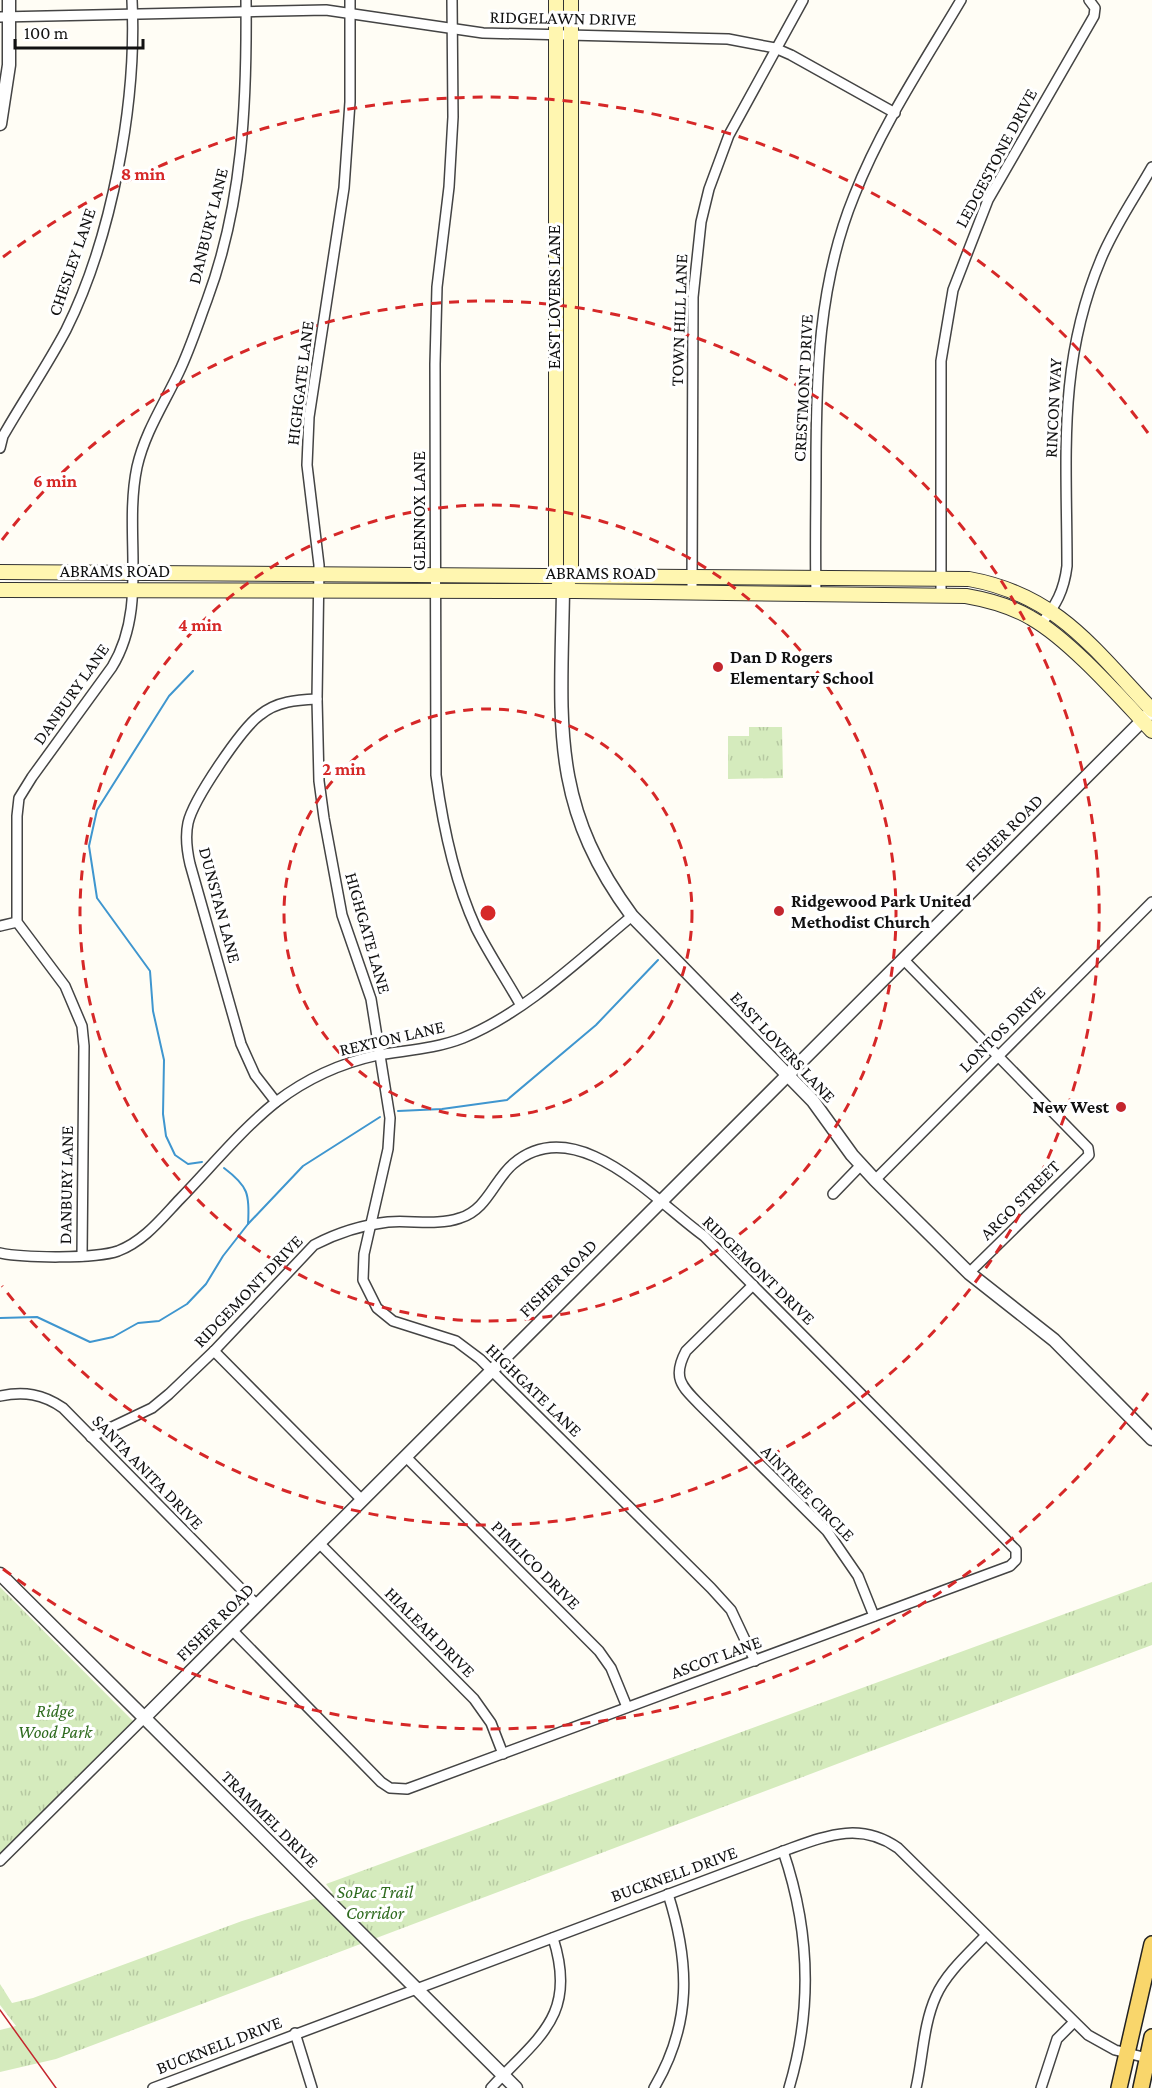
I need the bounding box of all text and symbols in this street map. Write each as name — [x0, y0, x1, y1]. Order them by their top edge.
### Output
street label: RIDGELAWN DRIVE — [490, 7, 637, 29]
scale bar — [15, 12, 142, 50]
text: 100 m — [24, 23, 69, 43]
street label: LEDGESTONE DRIVE — [951, 85, 1041, 231]
text: 8 min — [121, 164, 166, 184]
street label: DANBURY LANE — [184, 166, 232, 286]
street label: CHESLEY LANE — [44, 205, 100, 319]
street label: EAST LOVERS LANE — [544, 224, 564, 369]
street label: TOWN HILL LANE — [667, 253, 691, 387]
street label: CRESTMONT DRIVE — [789, 313, 817, 462]
street label: HIGHGATE LANE — [282, 319, 318, 446]
street label: RINCON WAY — [1040, 357, 1066, 458]
street label: GLENNOX LANE — [409, 451, 429, 571]
text: 6 min — [33, 471, 78, 491]
street label: ABRAMS ROAD — [60, 561, 170, 581]
street label: ABRAMS ROAD — [546, 563, 656, 583]
text: 4 min — [178, 615, 223, 635]
street label: DANBURY LANE — [29, 639, 113, 748]
place label: Dan D Rogers Elementary School — [730, 647, 874, 688]
marker: Dan D Rogers Elementary School — [711, 660, 725, 674]
text: 2 min — [322, 759, 366, 779]
street label: FISHER ROAD — [961, 790, 1047, 876]
street label: DUNSTAN LANE — [195, 845, 245, 965]
street label: HIGHGATE LANE — [341, 870, 395, 996]
place label: Ridgewood Park United Methodist Church — [791, 891, 972, 932]
centre of rings — [478, 903, 498, 923]
marker: Ridgewood Park United Methodist Church — [772, 904, 786, 918]
street label: LONTOS DRIVE — [955, 982, 1049, 1076]
street label: EAST LOVERS LANE — [726, 987, 840, 1107]
street label: REXTON LANE — [337, 1016, 447, 1060]
place label: New West — [1032, 1097, 1110, 1117]
marker: New West — [1114, 1100, 1128, 1114]
street label: DANBURY LANE — [55, 1125, 77, 1245]
street label: ARGO STREET — [976, 1156, 1064, 1244]
street label: RIDGEMONT DRIVE — [699, 1211, 819, 1329]
street label: RIDGEMONT DRIVE — [189, 1231, 307, 1351]
street label: FISHER ROAD — [515, 1235, 601, 1321]
street label: HIGHGATE LANE — [482, 1339, 586, 1441]
street label: SANTA ANITA DRIVE — [88, 1411, 208, 1533]
street label: AINTREE CIRCLE — [757, 1441, 859, 1545]
street label: PIMLICO DRIVE — [487, 1516, 585, 1614]
street label: FISHER ROAD — [172, 1579, 258, 1665]
street label: HIALEAH DRIVE — [381, 1583, 479, 1681]
street label: ASCOT LANE — [668, 1631, 764, 1683]
park label: Ridge Wood Park — [18, 1701, 93, 1742]
street label: TRAMMEL DRIVE — [217, 1766, 323, 1872]
street label: BUCKNELL DRIVE — [608, 1842, 740, 1906]
park label: SoPac Trail Corridor — [337, 1882, 414, 1923]
street label: BUCKNELL DRIVE — [153, 2012, 285, 2078]

